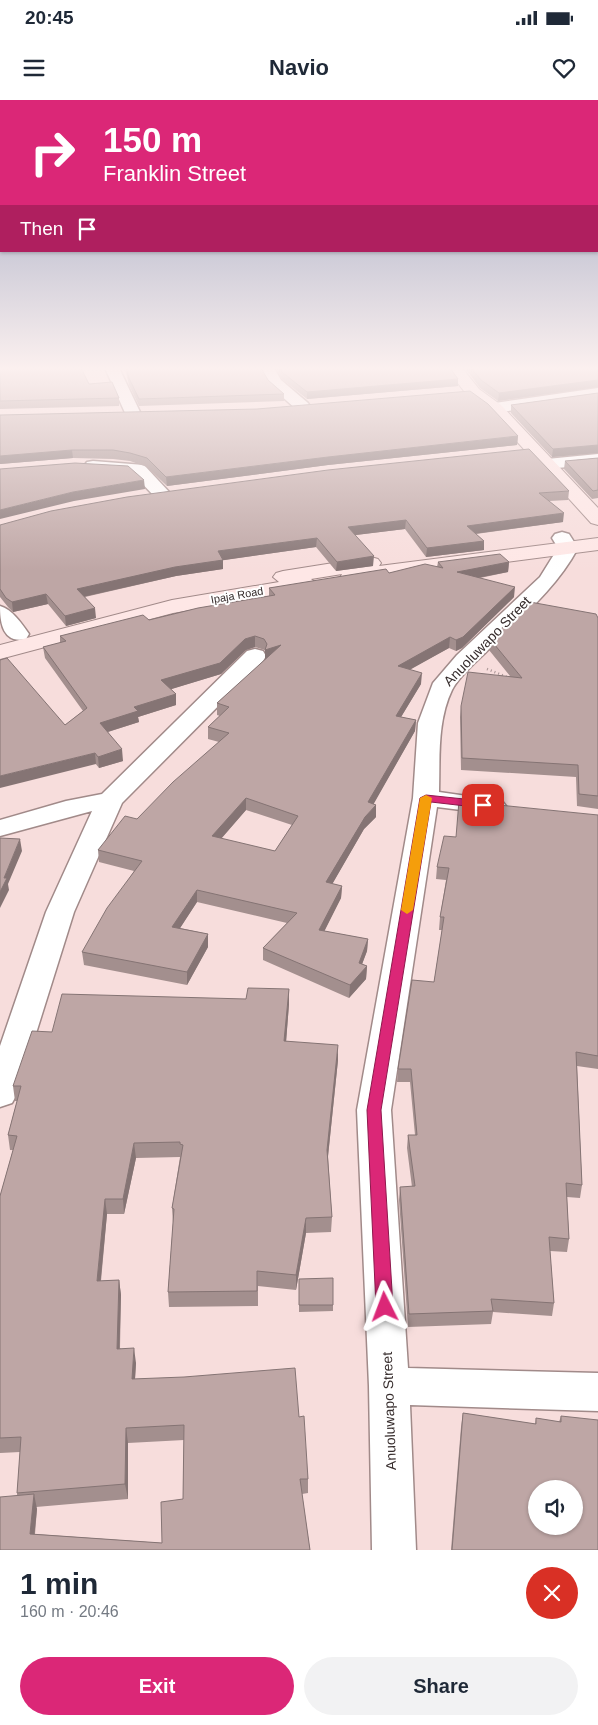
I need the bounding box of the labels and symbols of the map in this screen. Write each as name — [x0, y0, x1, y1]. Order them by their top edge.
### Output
street label: Ipaja Road — [210, 584, 264, 606]
street label: Anuoluwapo Street — [440, 593, 534, 689]
pin — [462, 784, 504, 826]
position arrow — [358, 1280, 410, 1332]
street label: Anuoluwapo Street — [379, 1352, 399, 1470]

